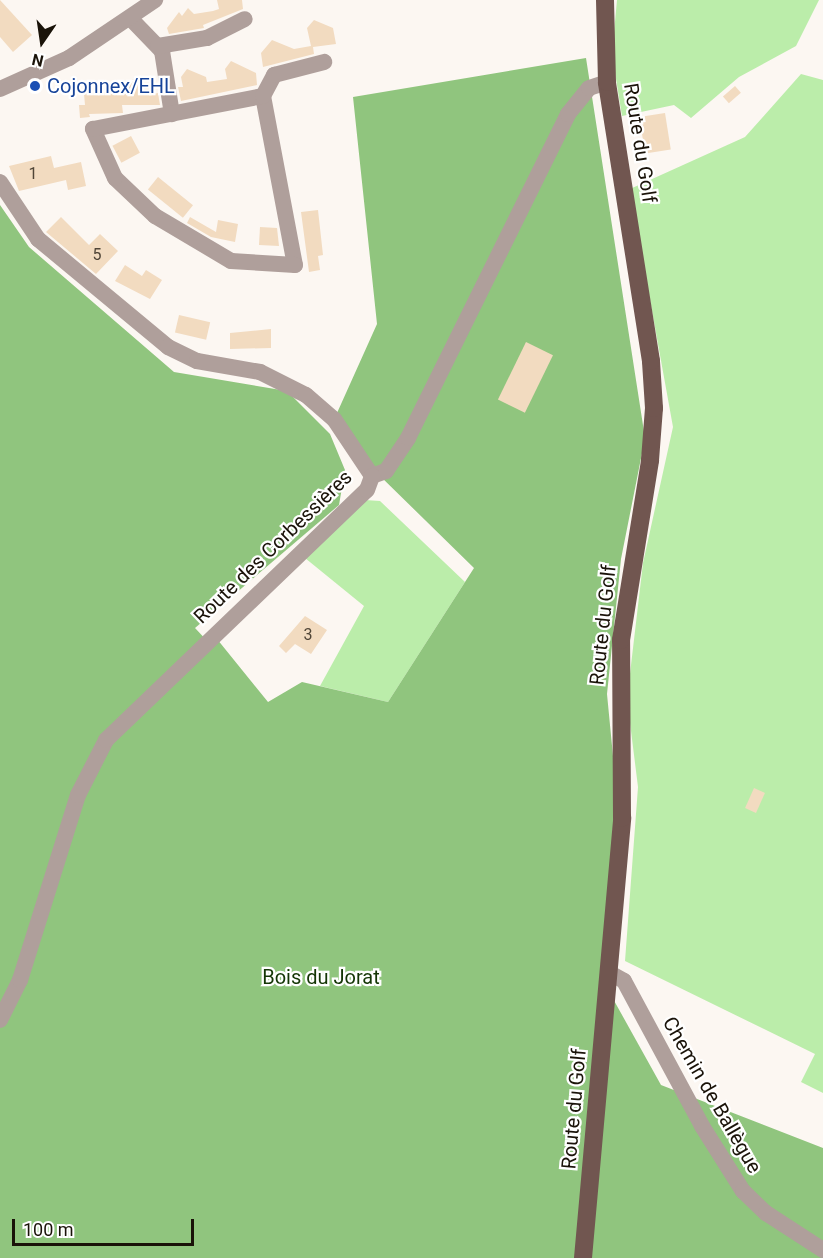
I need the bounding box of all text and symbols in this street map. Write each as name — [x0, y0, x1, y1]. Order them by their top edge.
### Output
north arrow — [12, 12, 72, 72]
text: N — [30, 50, 45, 71]
place label: Cojonnex/EHL — [47, 74, 175, 98]
marker: Cojonnex/EHL — [28, 79, 42, 93]
street label: Route du Golf — [619, 81, 661, 205]
house number: 1 — [29, 164, 37, 184]
house number: 5 — [93, 245, 101, 265]
street label: Route des Corbessières — [189, 465, 357, 629]
street label: Route du Golf — [585, 564, 621, 686]
house number: 3 — [304, 625, 312, 645]
park label: Bois du Jorat — [262, 965, 380, 989]
street label: Chemin de Ballègue — [658, 1013, 766, 1177]
street label: Route du Golf — [557, 1048, 591, 1170]
scale bar — [15, 1207, 196, 1245]
text: 100 m — [23, 1219, 74, 1240]

